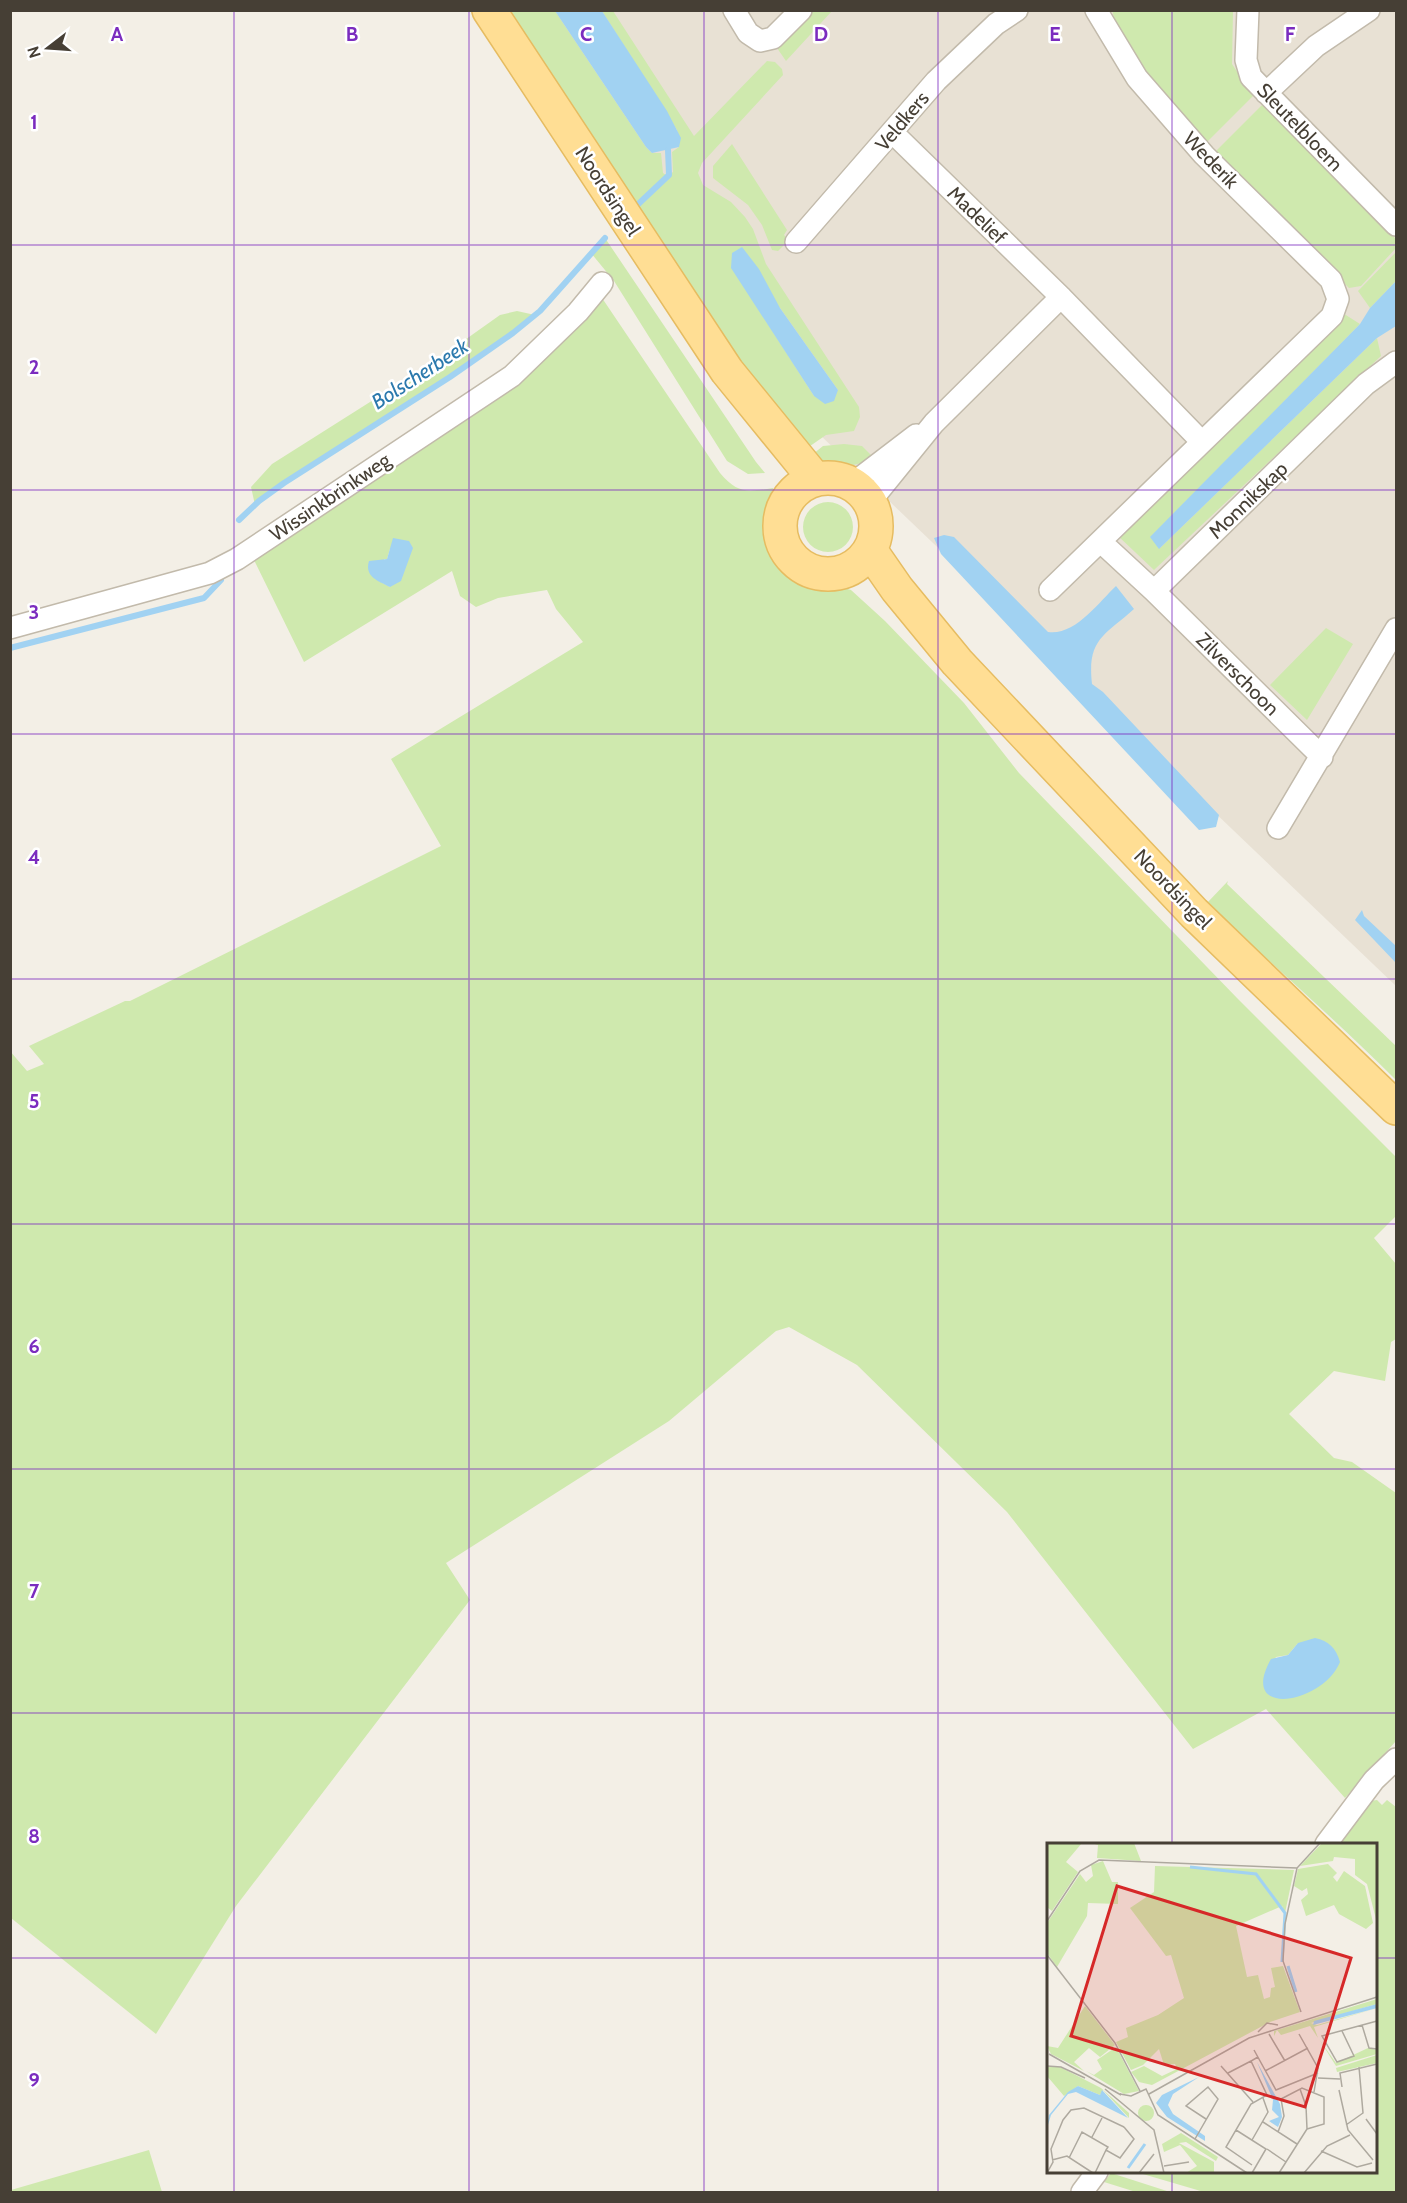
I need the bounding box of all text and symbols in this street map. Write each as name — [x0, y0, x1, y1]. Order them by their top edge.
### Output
north arrow — [18, 18, 78, 78]
text: A — [111, 22, 124, 46]
text: B — [346, 22, 358, 46]
text: C — [580, 22, 592, 46]
text: D — [814, 22, 828, 46]
text: E — [1049, 22, 1061, 46]
text: F — [1285, 22, 1296, 46]
text: N — [23, 44, 45, 60]
street label: Sleutelbloem — [1252, 78, 1348, 176]
street label: Veldkers — [870, 86, 934, 156]
text: 1 — [30, 110, 38, 134]
street label: Wederik — [1178, 127, 1244, 193]
street label: Noordsingel — [570, 142, 646, 240]
street label: Madelief — [942, 181, 1012, 249]
water label: Bolscherbeek — [367, 332, 474, 414]
text: 2 — [29, 355, 39, 379]
street label: Wissinkbrinkweg — [265, 447, 396, 546]
street label: Monnikskap — [1204, 456, 1292, 544]
text: 3 — [29, 600, 39, 624]
street label: Zilverschoon — [1192, 628, 1284, 720]
street label: Noordsingel — [1129, 844, 1217, 934]
text: 4 — [28, 845, 40, 869]
text: 5 — [29, 1089, 39, 1113]
text: 6 — [28, 1334, 40, 1358]
text: 7 — [29, 1579, 40, 1603]
text: 8 — [28, 1824, 40, 1848]
inset map — [1047, 1843, 1377, 2173]
text: 9 — [28, 2068, 40, 2092]

